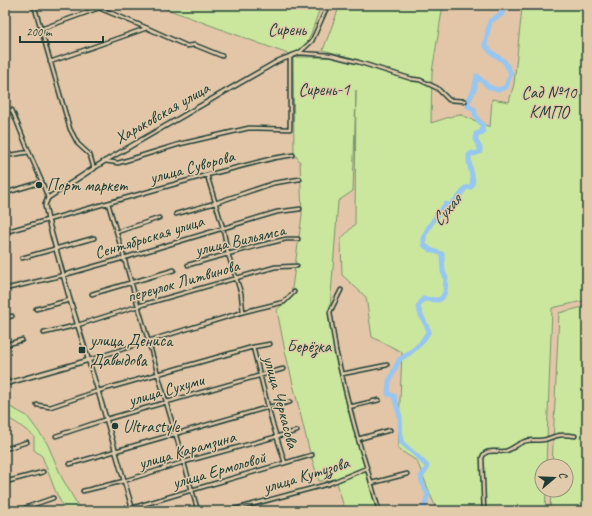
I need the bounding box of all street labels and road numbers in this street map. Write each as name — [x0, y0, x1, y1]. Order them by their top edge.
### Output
street label: Харьковская улица — [111, 77, 214, 149]
street label: улица Суворова — [146, 145, 238, 189]
street label: Сентябрьская улица — [92, 210, 208, 264]
street label: улица Вильямса — [192, 219, 289, 261]
street label: переулок Литвинова — [125, 255, 243, 307]
street label: улица Черкасова — [258, 352, 304, 452]
street label: улица Сухуми — [125, 369, 208, 411]
street label: улица Карамзина — [135, 426, 240, 475]
street label: улица Ермоловой — [169, 446, 269, 494]
street label: улица Кутузова — [260, 452, 353, 499]

